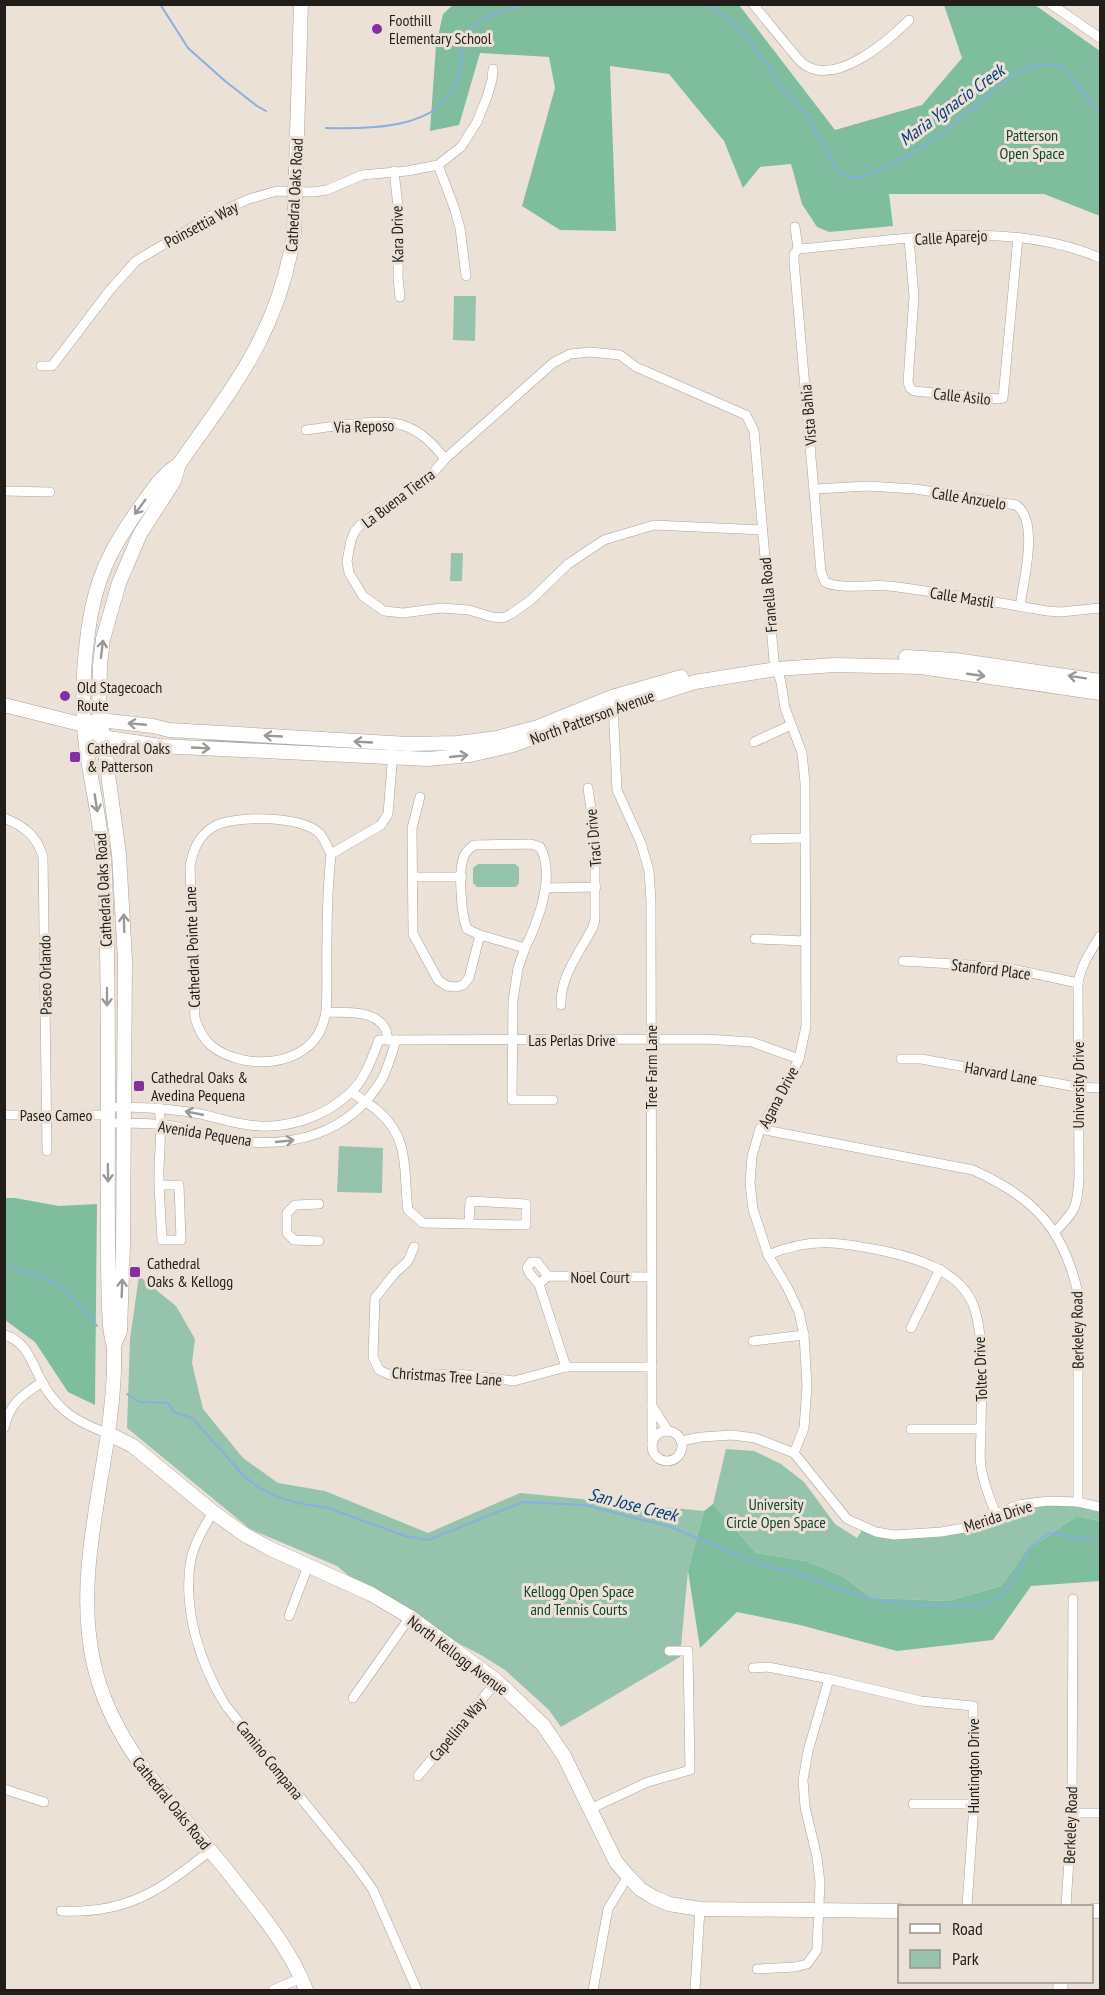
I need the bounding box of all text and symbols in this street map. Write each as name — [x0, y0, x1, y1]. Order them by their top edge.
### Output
place label: Foothill Elementary School — [389, 10, 492, 48]
marker: Foothill Elementary School — [370, 22, 384, 36]
water label: Maria Ygnacio Creek — [895, 58, 1010, 150]
park label: Patterson Open Space — [999, 125, 1065, 163]
street label: Cathedral Oaks Road — [281, 138, 307, 252]
street label: Poinsettia Way — [161, 196, 241, 252]
street label: Kara Drive — [387, 205, 407, 263]
street label: Calle Aparejo — [914, 225, 988, 249]
street label: Calle Asilo — [932, 383, 992, 409]
street label: Vista Bahia — [795, 384, 821, 447]
street label: Via Reposo — [332, 415, 395, 437]
street label: La Buena Tierra — [358, 464, 438, 532]
street label: Calle Anzuelo — [930, 482, 1008, 514]
one-way arrow — [134, 499, 146, 515]
street label: Franella Road — [755, 556, 781, 634]
street label: Calle Mastil — [929, 582, 996, 612]
one-way arrow — [97, 640, 108, 660]
one-way arrow — [966, 669, 986, 680]
one-way arrow — [1068, 672, 1088, 683]
place label: Old Stagecoach Route — [77, 677, 162, 715]
street label: North Patterson Avenue — [527, 685, 657, 749]
marker: Old Stagecoach Route — [58, 689, 72, 703]
one-way arrow — [128, 718, 148, 729]
one-way arrow — [264, 731, 284, 742]
one-way arrow — [353, 736, 373, 747]
place label: Cathedral Oaks & Patterson — [87, 738, 170, 776]
one-way arrow — [191, 743, 211, 754]
marker: Cathedral Oaks & Patterson — [68, 750, 82, 764]
one-way arrow — [448, 750, 468, 761]
one-way arrow — [90, 793, 101, 812]
street label: Traci Drive — [581, 808, 605, 868]
street label: Cathedral Oaks Road — [90, 833, 116, 947]
street label: Cathedral Pointe Lane — [180, 886, 204, 1008]
one-way arrow — [119, 913, 130, 933]
street label: Paseo Orlando — [34, 935, 56, 1015]
street label: Stanford Place — [950, 954, 1032, 984]
one-way arrow — [101, 987, 113, 1007]
street label: Tree Farm Lane — [641, 1025, 661, 1109]
street label: Las Perlas Drive — [528, 1030, 616, 1050]
street label: University Drive — [1068, 1041, 1088, 1129]
street label: Harvard Lane — [963, 1057, 1039, 1089]
street label: Agana Drive — [754, 1063, 802, 1131]
place label: Cathedral Oaks & Avedina Pequena — [151, 1067, 248, 1105]
marker: Cathedral Oaks & Avedina Pequena — [132, 1079, 146, 1093]
street label: Paseo Cameo — [20, 1105, 92, 1125]
one-way arrow — [185, 1108, 204, 1119]
street label: Avenida Pequena — [157, 1116, 253, 1150]
one-way arrow — [275, 1135, 295, 1146]
one-way arrow — [103, 1163, 114, 1183]
place label: Cathedral Oaks & Kellogg — [147, 1253, 233, 1291]
marker: Cathedral Oaks & Kellogg — [128, 1265, 142, 1279]
street label: Noel Court — [570, 1267, 630, 1287]
one-way arrow — [116, 1278, 127, 1298]
street label: Berkeley Road — [1066, 1291, 1088, 1369]
street label: Toltec Drive — [969, 1336, 991, 1402]
street label: Christmas Tree Lane — [391, 1362, 503, 1390]
water label: San Jose Creek — [586, 1482, 682, 1527]
park label: University Circle Open Space — [726, 1494, 826, 1532]
street label: Merida Drive — [961, 1496, 1035, 1536]
park label: Kellogg Open Space and Tennis Courts — [524, 1581, 634, 1619]
street label: North Kellogg Avenue — [404, 1611, 512, 1699]
street label: Capellina Way — [425, 1693, 489, 1765]
street label: Camino Compana — [232, 1717, 308, 1803]
street label: Huntington Drive — [963, 1718, 983, 1814]
street label: Cathedral Oaks Road — [128, 1752, 216, 1854]
street label: Berkeley Road — [1059, 1786, 1081, 1864]
legend — [898, 1905, 1093, 1983]
text: Road — [952, 1917, 983, 1940]
text: Park — [952, 1947, 979, 1970]

